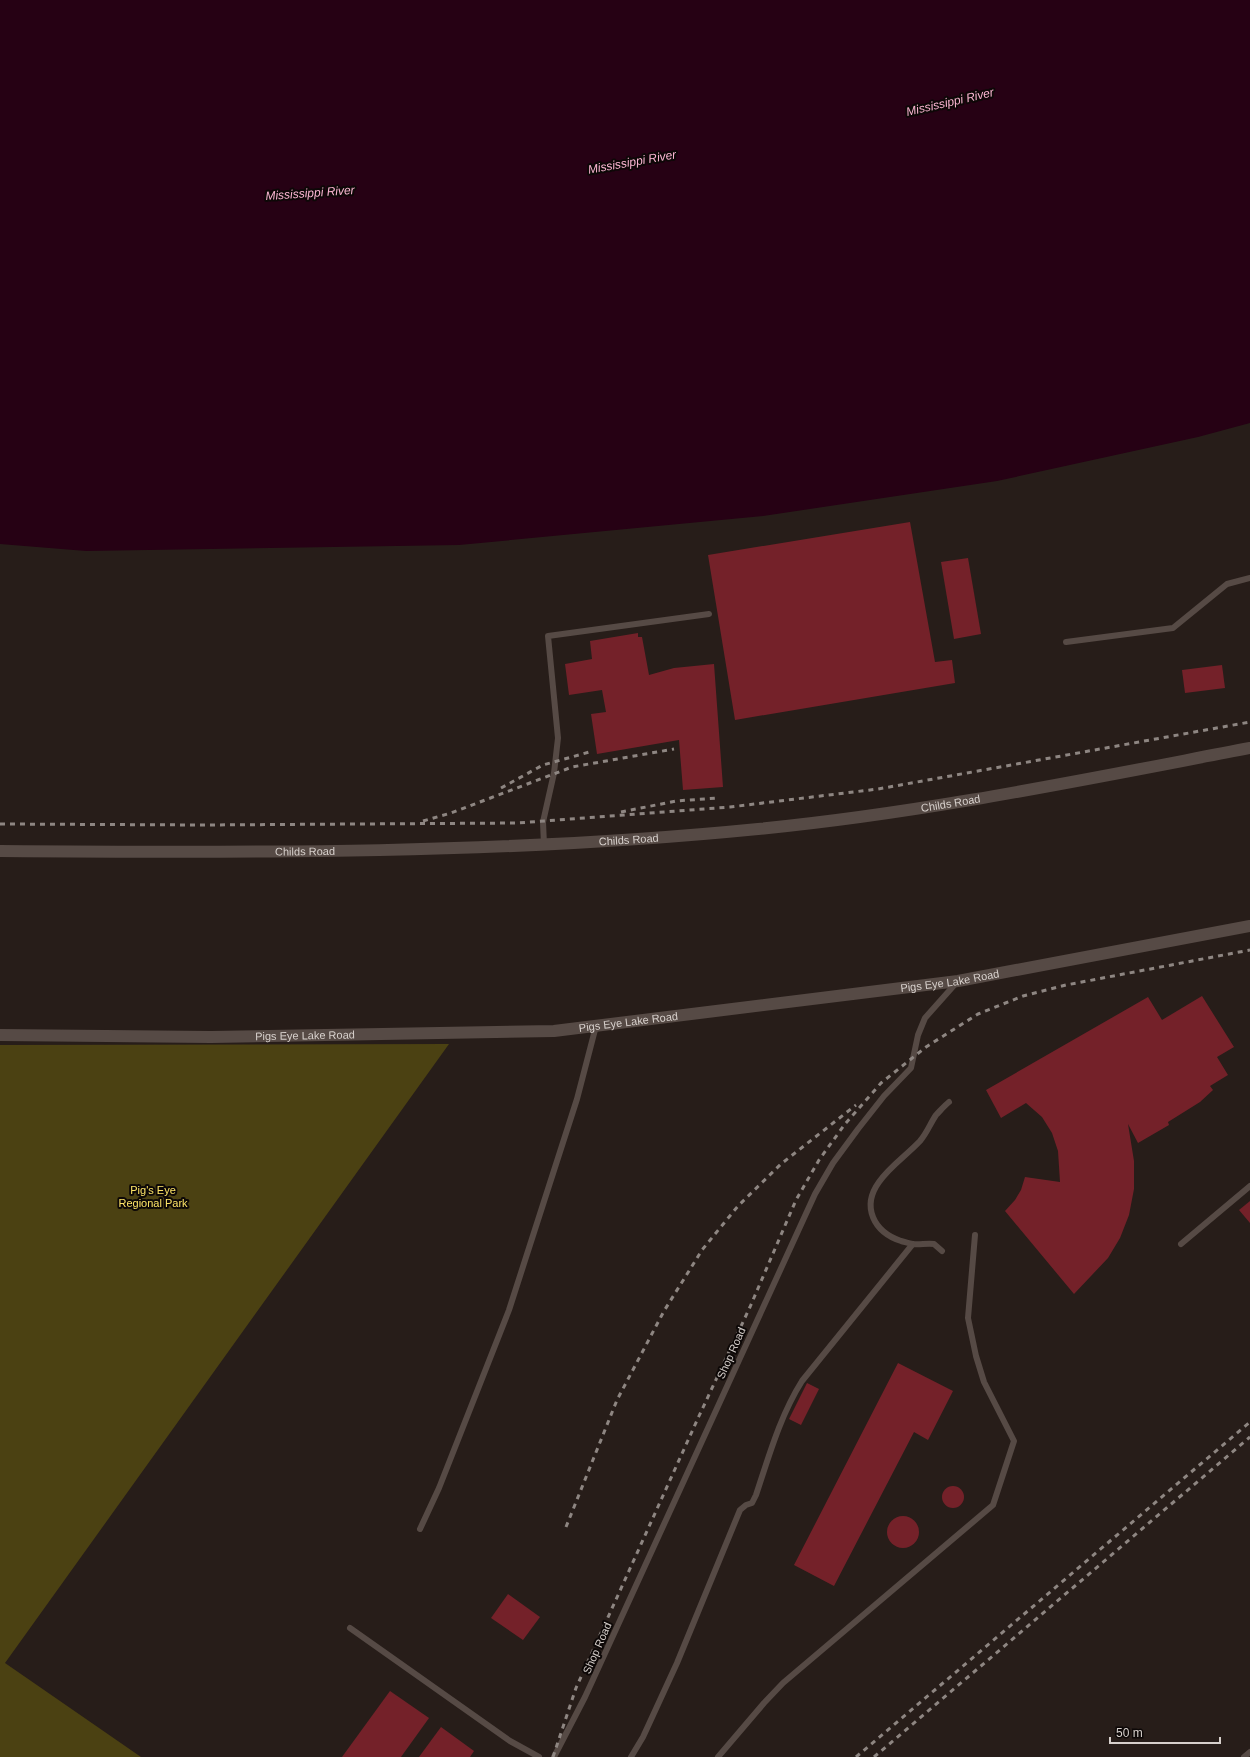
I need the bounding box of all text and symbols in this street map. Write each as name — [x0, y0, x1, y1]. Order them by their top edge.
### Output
water label: Mississippi River — [905, 85, 996, 119]
water label: Mississippi River — [587, 147, 678, 177]
water label: Mississippi River — [265, 183, 356, 203]
street label: Childs Road — [920, 792, 981, 814]
street label: Childs Road — [598, 832, 659, 848]
street label: Childs Road — [275, 845, 335, 858]
street label: Pigs Eye Lake Road — [900, 967, 1000, 994]
street label: Pigs Eye Lake Road — [578, 1010, 679, 1034]
street label: Pigs Eye Lake Road — [255, 1028, 355, 1042]
park label: Pig's Eye Regional Park — [118, 1184, 188, 1209]
street label: Shop Road — [714, 1325, 748, 1381]
street label: Shop Road — [580, 1620, 614, 1676]
scale bar — [1110, 1719, 1220, 1745]
text: 50 m — [1116, 1726, 1143, 1740]

